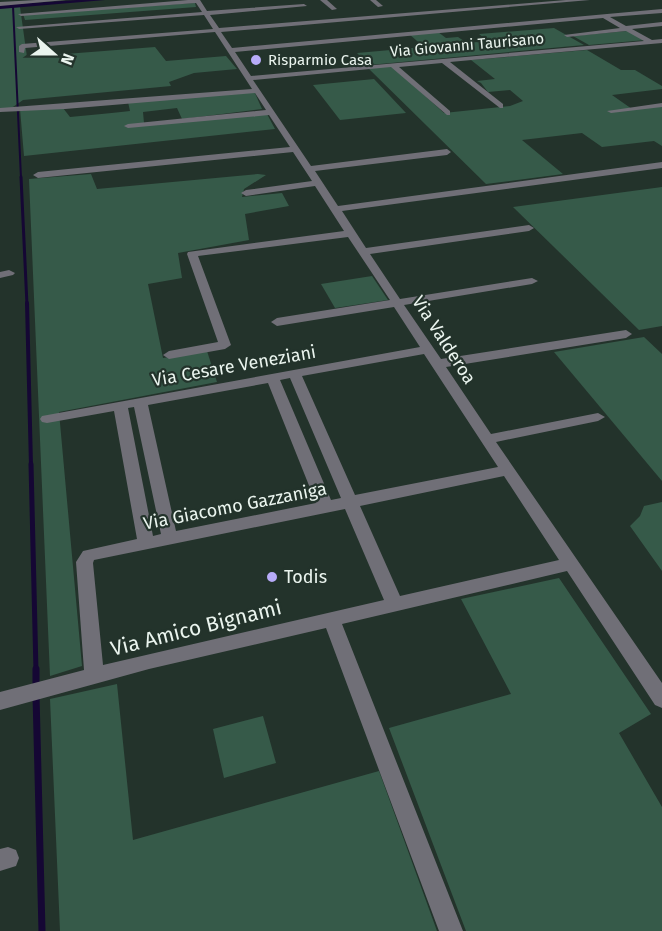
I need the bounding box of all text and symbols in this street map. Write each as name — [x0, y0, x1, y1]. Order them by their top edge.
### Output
north arrow — [24, 24, 84, 84]
street label: Via Giovanni Taurisano — [389, 29, 545, 61]
text: N — [57, 51, 78, 68]
place label: Risparmio Casa — [268, 51, 372, 69]
marker: Risparmio Casa — [249, 53, 263, 67]
street label: Via Valderoa — [407, 292, 481, 388]
street label: Via Cesare Veneziani — [150, 341, 318, 391]
street label: Via Giacomo Gazzaniga — [142, 477, 328, 535]
place label: Todis — [284, 566, 327, 588]
marker: Todis — [265, 570, 279, 584]
street label: Via Amico Bignami — [108, 594, 284, 662]

